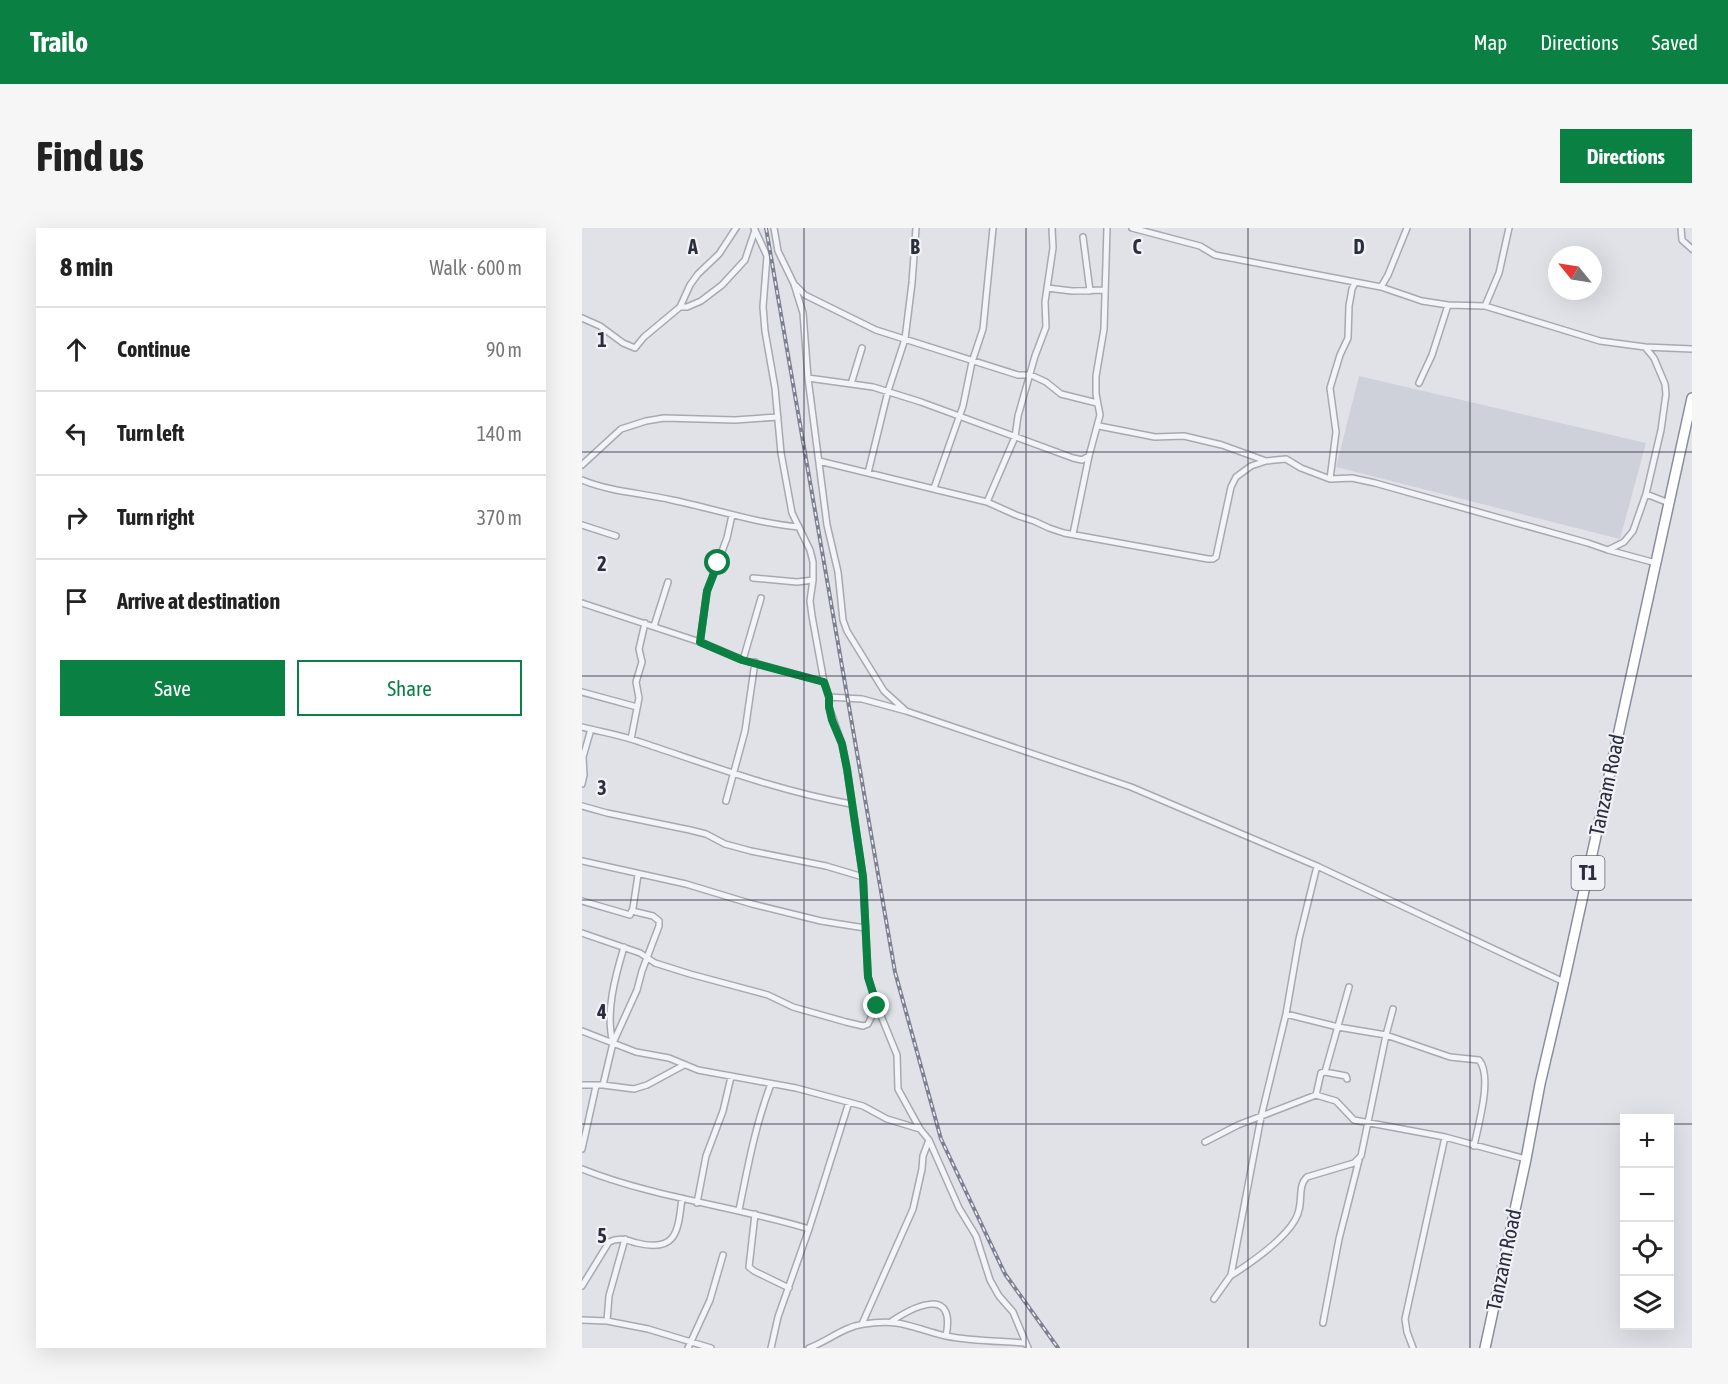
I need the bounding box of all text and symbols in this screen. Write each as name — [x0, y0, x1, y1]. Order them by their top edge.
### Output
text: Trailo — [30, 26, 88, 58]
text: Map — [1473, 30, 1507, 54]
text: Directions — [1540, 30, 1619, 54]
text: Saved — [1652, 30, 1698, 54]
button: Directions — [1560, 129, 1692, 183]
text: Find us — [36, 132, 144, 180]
text: A — [687, 235, 698, 258]
text: B — [910, 235, 920, 258]
text: C — [1133, 235, 1142, 258]
text: D — [1353, 235, 1365, 258]
north arrow — [1548, 246, 1602, 300]
text: 8 min — [60, 252, 113, 282]
text: Walk · 600 m — [430, 256, 522, 279]
text: 1 — [597, 328, 607, 351]
icon: ahead — [60, 333, 93, 366]
text: Continue — [117, 336, 191, 362]
text: 90 m — [486, 338, 522, 361]
icon: left — [60, 417, 93, 450]
text: Turn left — [117, 420, 184, 446]
text: 140 m — [477, 422, 522, 445]
icon: right — [60, 501, 93, 534]
text: Turn right — [117, 504, 194, 530]
text: 370 m — [477, 506, 522, 529]
route start — [704, 549, 730, 575]
text: 2 — [597, 552, 607, 575]
icon: arrive — [60, 585, 93, 618]
text: Arrive at destination — [117, 588, 280, 614]
button: Save — [60, 660, 285, 716]
button: Share — [297, 660, 522, 716]
street label: Tanzam Road — [1584, 732, 1628, 838]
text: 3 — [597, 776, 607, 799]
road number: T1 — [1572, 856, 1604, 890]
route end — [863, 992, 889, 1018]
text: 4 — [596, 1000, 607, 1023]
map controls — [1620, 1114, 1674, 1330]
button: + — [1620, 1114, 1674, 1168]
button: − — [1620, 1168, 1674, 1222]
street label: Tanzam Road — [1481, 1207, 1525, 1313]
button: locate — [1620, 1222, 1674, 1276]
text: 5 — [597, 1224, 607, 1247]
button: layers — [1620, 1276, 1674, 1330]

